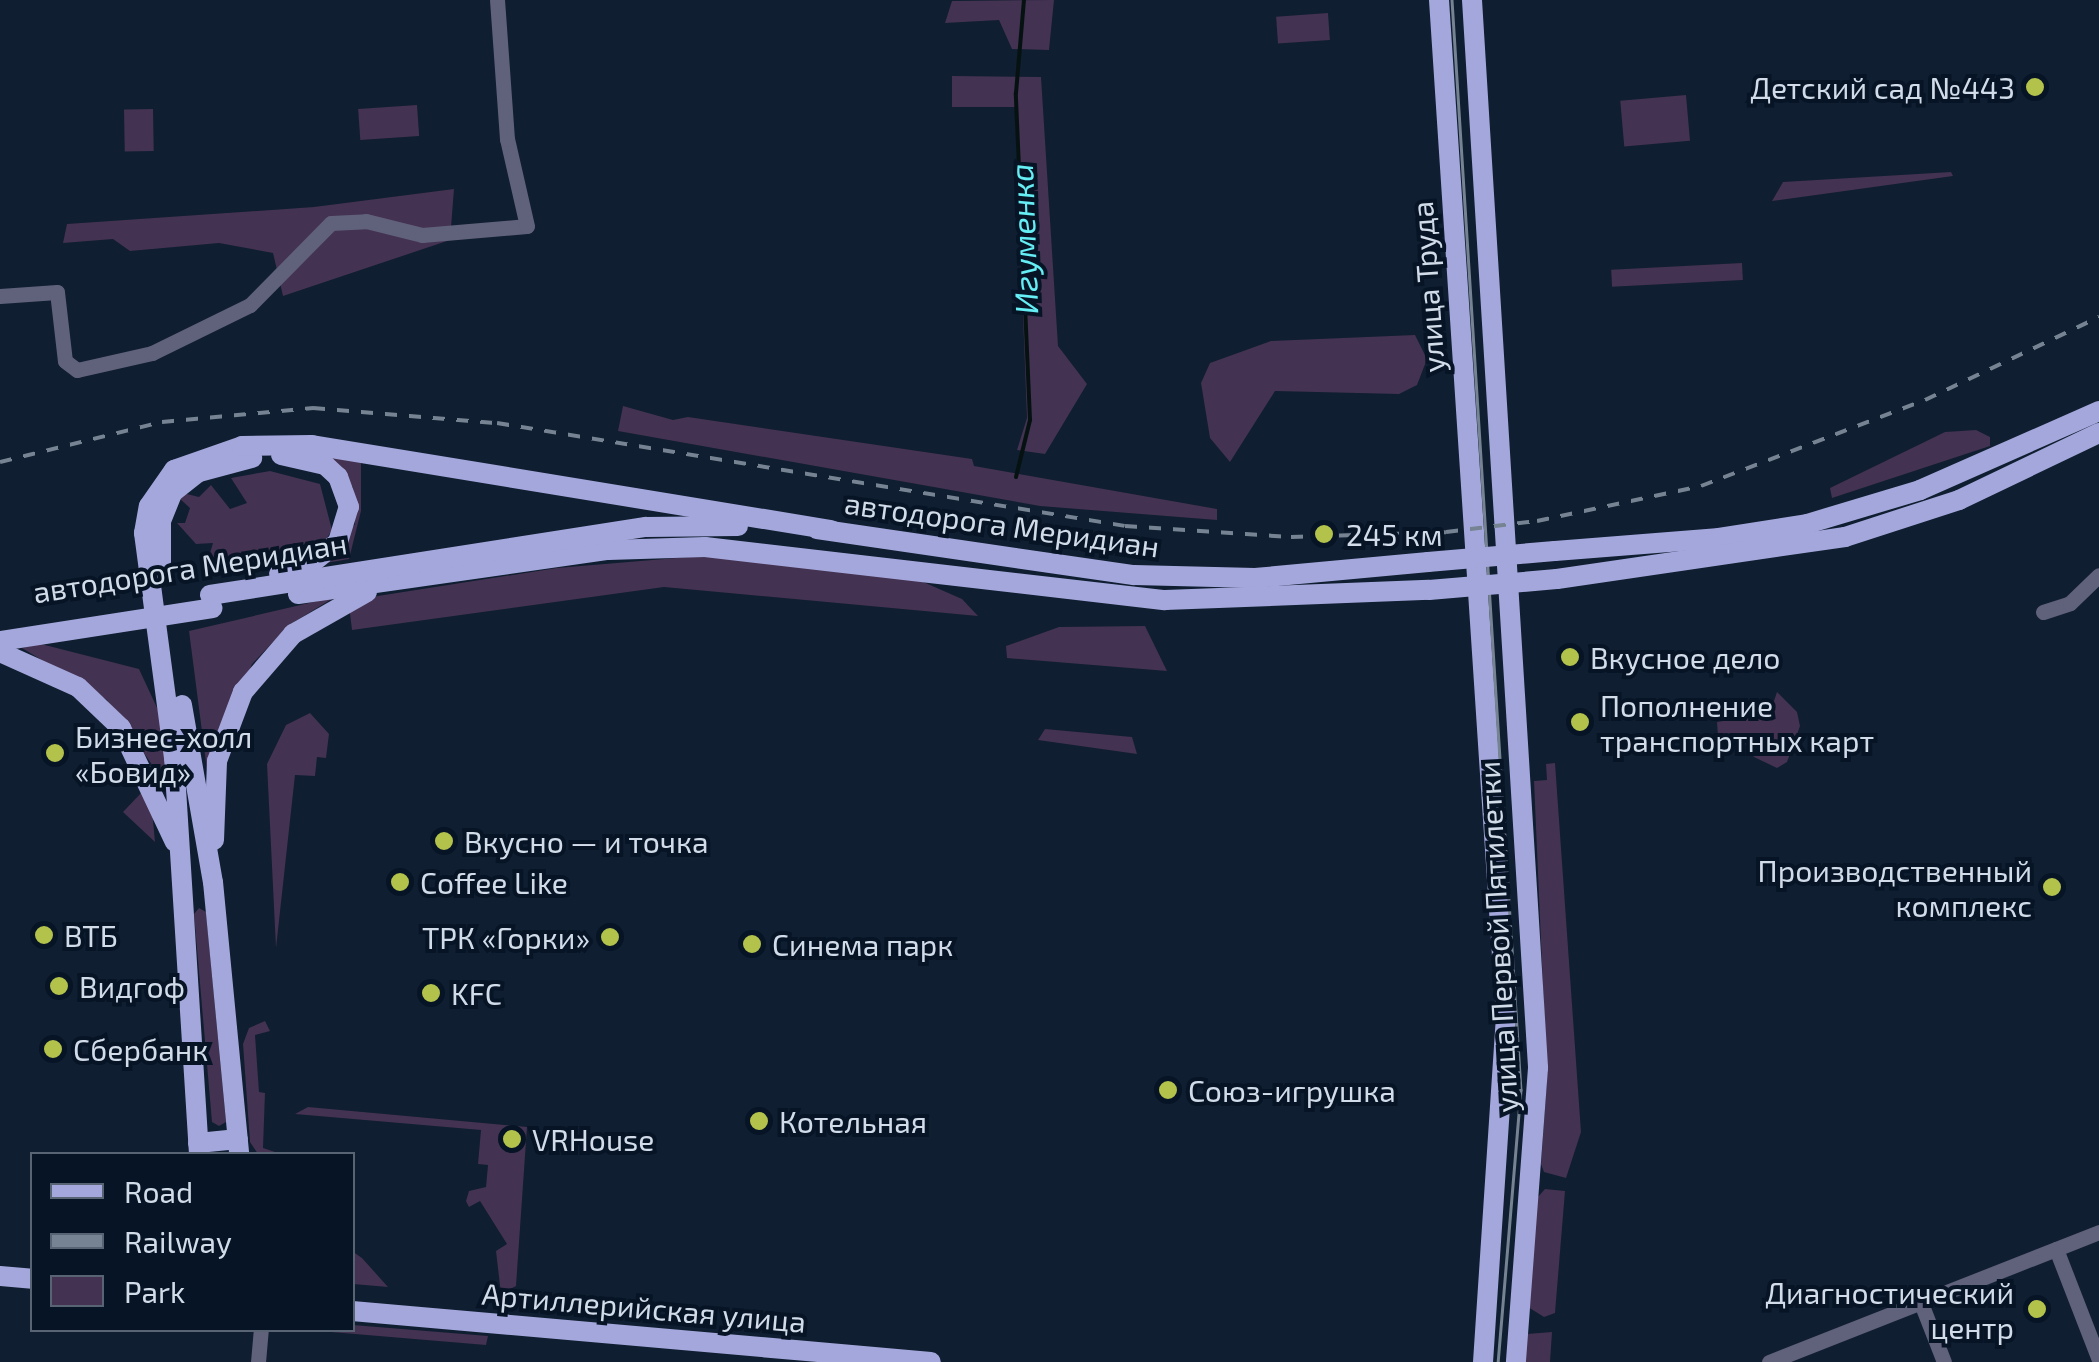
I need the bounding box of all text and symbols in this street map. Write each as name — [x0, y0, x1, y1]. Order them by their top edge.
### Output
place label: Детский сад №443 — [1750, 69, 2015, 105]
marker: Детский сад №443 — [2024, 76, 2046, 98]
water label: Игуменка — [1001, 163, 1045, 315]
street label: улица Труда — [1403, 200, 1451, 374]
street label: автодорога Меридиан — [842, 484, 1162, 564]
place label: 245 км — [1346, 516, 1443, 552]
marker: 245 км — [1311, 521, 1337, 547]
street label: автодорога Меридиан — [30, 524, 350, 610]
place label: Вкусное дело — [1590, 639, 1780, 675]
marker: Вкусное дело — [1559, 646, 1581, 668]
place label: Пополнение транспортных карт — [1600, 687, 1874, 758]
marker: Пополнение транспортных карт — [1569, 711, 1591, 733]
place label: Бизнес-холл «Бовид» — [75, 718, 252, 788]
marker: Бизнес-холл «Бовид» — [44, 742, 66, 764]
street label: улица Первой Пятилетки — [1470, 760, 1524, 1114]
place label: Вкусно — и точка — [464, 823, 709, 859]
marker: Вкусно — и точка — [433, 830, 455, 852]
place label: Производственный комплекс — [1758, 852, 2032, 922]
place label: Coffee Like — [420, 864, 568, 900]
marker: Coffee Like — [389, 871, 411, 893]
marker: Производственный комплекс — [2041, 876, 2063, 898]
place label: ВТБ — [64, 917, 118, 953]
place label: ТРК «Горки» — [422, 919, 590, 955]
marker: ВТБ — [33, 924, 55, 946]
marker: ТРК «Горки» — [599, 926, 621, 948]
place label: Синема парк — [772, 926, 953, 962]
marker: Синема парк — [741, 933, 763, 955]
place label: Видгоф — [79, 968, 185, 1004]
marker: Видгоф — [48, 975, 70, 997]
place label: KFC — [451, 975, 502, 1011]
marker: KFC — [420, 982, 442, 1004]
place label: Сбербанк — [73, 1031, 208, 1067]
marker: Сбербанк — [42, 1038, 64, 1060]
place label: Союз-игрушка — [1188, 1072, 1396, 1108]
marker: Союз-игрушка — [1157, 1079, 1179, 1101]
place label: Котельная — [779, 1103, 927, 1139]
marker: Котельная — [748, 1110, 770, 1132]
place label: VRHouse — [532, 1121, 654, 1157]
marker: VRHouse — [501, 1128, 523, 1150]
legend — [30, 1152, 355, 1332]
text: Road — [124, 1173, 193, 1209]
text: Railway — [124, 1223, 232, 1259]
text: Park — [124, 1273, 185, 1309]
place label: Диагностический центр — [1765, 1274, 2014, 1344]
street label: Артиллерийская улица — [480, 1275, 808, 1339]
marker: Диагностический центр — [2024, 1296, 2050, 1322]

